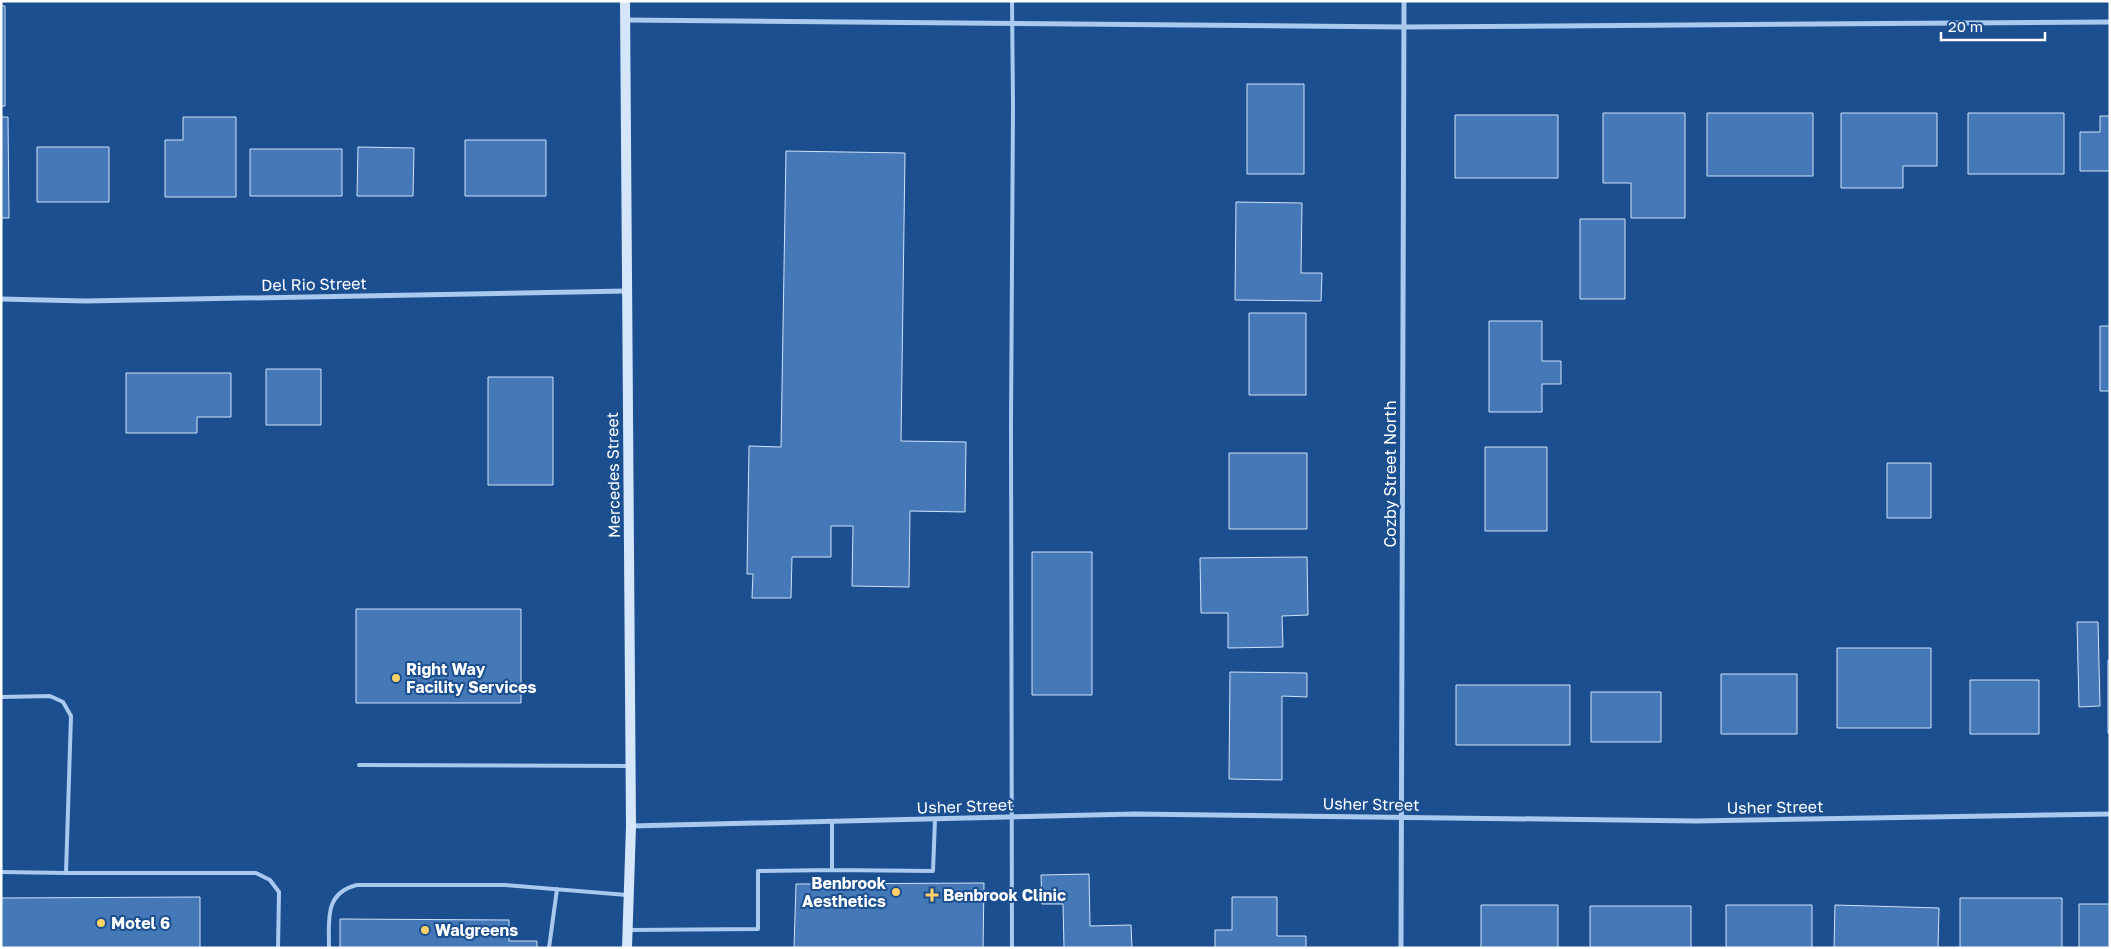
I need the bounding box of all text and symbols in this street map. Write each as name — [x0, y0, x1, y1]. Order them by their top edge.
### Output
scale bar — [1941, 10, 2045, 42]
text: 20 m — [1948, 17, 1983, 35]
street label: Del Rio Street — [261, 273, 367, 295]
street label: Cozby Street North — [1380, 400, 1400, 548]
street label: Mercedes Street — [602, 412, 624, 538]
place label: Right Way Facility Services — [406, 659, 536, 697]
marker: Right Way Facility Services — [390, 672, 402, 684]
street label: Usher Street — [1322, 793, 1420, 815]
street label: Usher Street — [916, 794, 1014, 818]
street label: Usher Street — [1726, 796, 1824, 818]
place label: Benbrook Aesthetics — [802, 873, 887, 911]
place label: Benbrook Clinic — [943, 885, 1066, 905]
marker: Benbrook Aesthetics — [890, 886, 902, 898]
marker: Benbrook Clinic — [925, 888, 939, 902]
place label: Motel 6 — [111, 913, 170, 933]
marker: Motel 6 — [95, 917, 107, 929]
place label: Walgreens — [435, 920, 518, 940]
marker: Walgreens — [419, 924, 431, 936]

